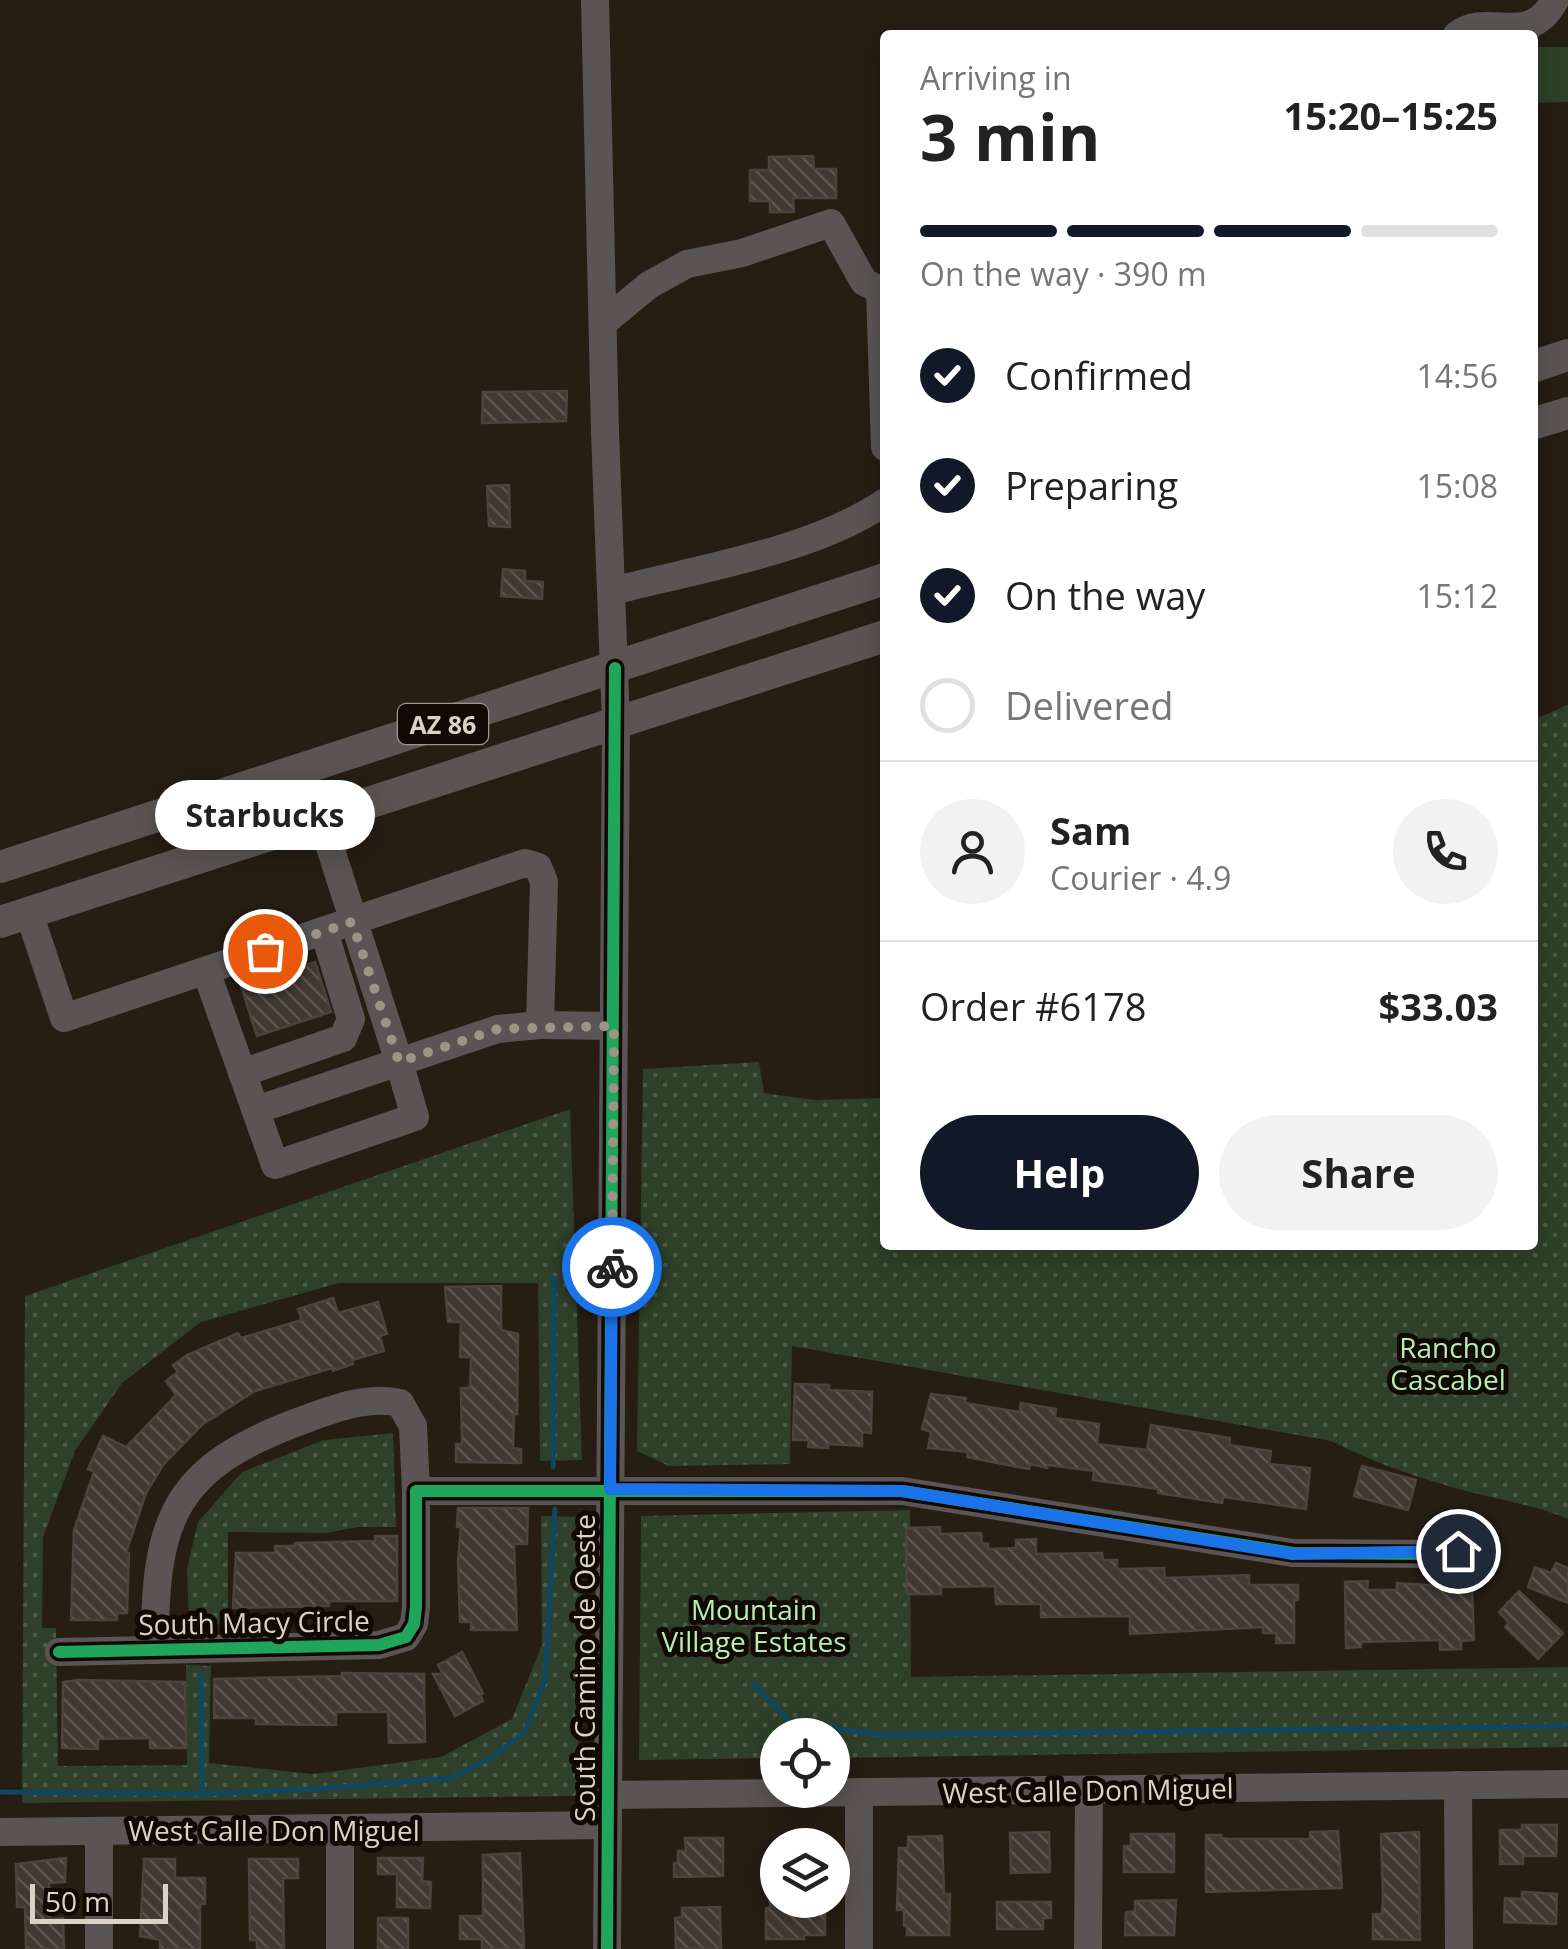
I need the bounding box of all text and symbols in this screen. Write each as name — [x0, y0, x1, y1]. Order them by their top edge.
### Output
text: Arriving in — [920, 56, 1072, 99]
text: 15:20–15:25 — [1284, 89, 1498, 141]
text: 3 min — [920, 92, 1100, 180]
text: On the way · 390 m — [920, 252, 1207, 295]
icon: check — [920, 348, 975, 403]
text: Confirmed — [1005, 349, 1193, 401]
text: 14:56 — [1416, 354, 1498, 397]
icon: check — [920, 458, 975, 513]
text: Preparing — [1005, 459, 1178, 511]
text: 15:08 — [1416, 464, 1498, 507]
icon: check — [920, 568, 975, 623]
text: On the way — [1005, 569, 1205, 621]
text: 15:12 — [1416, 574, 1498, 617]
text: Delivered — [1005, 679, 1174, 731]
road number: AZ 86 — [398, 704, 488, 744]
callout: Starbucks — [155, 781, 375, 851]
text: Starbucks — [186, 793, 344, 836]
button: person — [920, 799, 1025, 904]
button: phone — [1393, 799, 1498, 904]
text: Sam — [1050, 804, 1131, 856]
text: Courier · 4.9 — [1050, 856, 1231, 899]
pin — [223, 909, 308, 994]
icon: bag — [238, 924, 293, 979]
text: Order #6178 — [920, 980, 1147, 1032]
text: $33.03 — [1379, 980, 1498, 1032]
button: Help — [920, 1115, 1199, 1230]
button: Share — [1219, 1115, 1498, 1230]
courier — [562, 1217, 662, 1317]
icon: bike — [585, 1240, 640, 1295]
park label: Rancho Cascabel — [1390, 1328, 1506, 1398]
pin — [1416, 1509, 1501, 1594]
street label: South Camino de Oeste — [565, 1514, 603, 1822]
icon: home — [1431, 1524, 1486, 1579]
park label: Mountain Village Estates — [661, 1590, 847, 1660]
street label: South Macy Circle — [138, 1601, 370, 1643]
map controls — [760, 1718, 850, 1918]
button: locate — [760, 1718, 850, 1808]
street label: West Calle Don Miguel — [942, 1768, 1234, 1812]
street label: West Calle Don Miguel — [128, 1811, 420, 1849]
button: layers — [760, 1828, 850, 1918]
scale bar — [30, 1879, 168, 1924]
text: 50 m — [45, 1882, 110, 1920]

